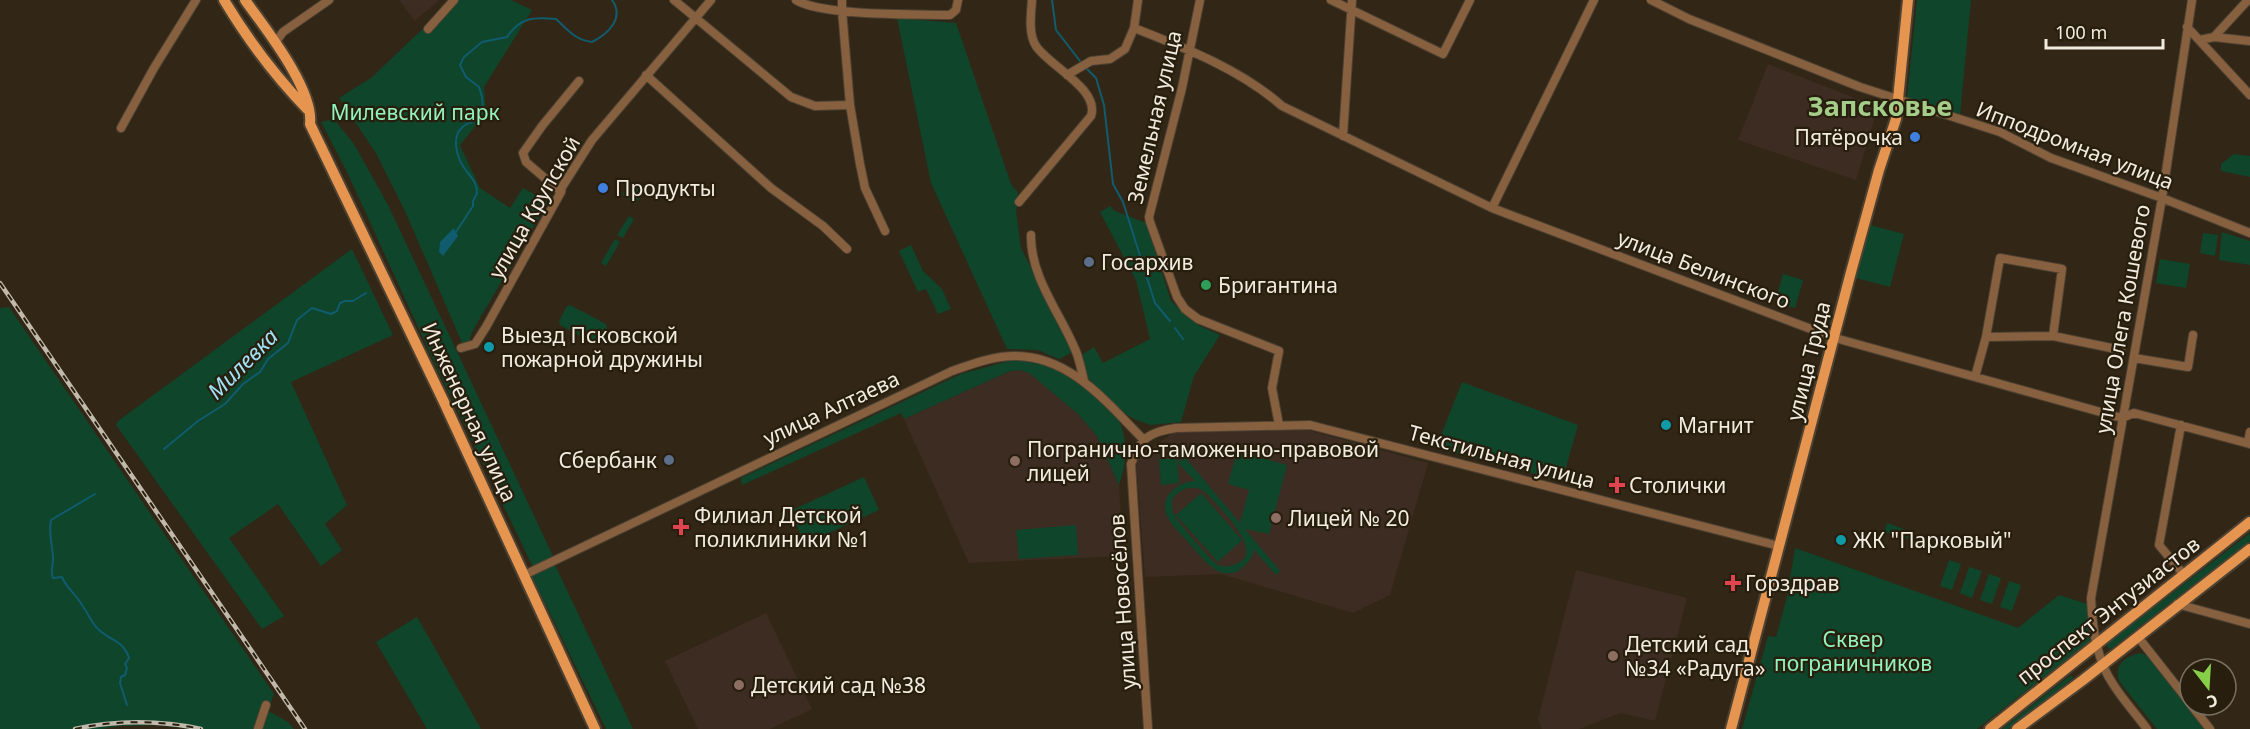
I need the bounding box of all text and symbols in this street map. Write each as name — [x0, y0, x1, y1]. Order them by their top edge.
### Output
scale bar — [2046, 12, 2163, 50]
text: 100 m — [2055, 20, 2107, 44]
street label: Земельная улица — [1120, 28, 1188, 206]
district label: Запсковье — [1808, 87, 1952, 124]
street label: Ипподромная улица — [1972, 94, 2178, 196]
park label: Милевский парк — [330, 98, 500, 126]
place label: Пятёрочка — [1795, 123, 1903, 151]
marker: Пятёрочка — [1908, 130, 1922, 144]
street label: улица Крупской — [482, 131, 586, 283]
place label: Продукты — [615, 174, 716, 202]
marker: Продукты — [596, 181, 610, 195]
street label: улица Олега Кошевого — [2088, 202, 2156, 436]
street label: улица Белинского — [1614, 223, 1794, 315]
place label: Госархив — [1101, 248, 1193, 276]
marker: Госархив — [1082, 255, 1096, 269]
place label: Бригантина — [1218, 271, 1338, 299]
marker: Бригантина — [1199, 278, 1213, 292]
street label: улица Труда — [1780, 298, 1836, 424]
street label: Инженерная улица — [416, 318, 524, 506]
water label: Милевка — [200, 321, 284, 405]
place label: Выезд Псковской пожарной дружины — [501, 321, 703, 373]
marker: Выезд Псковской пожарной дружины — [482, 340, 496, 354]
street label: улица Алтаева — [758, 364, 904, 452]
place label: Магнит — [1678, 411, 1754, 439]
street label: Текстильная улица — [1406, 418, 1598, 494]
marker: Магнит — [1659, 418, 1673, 432]
place label: Погранично-таможенно-правовой лицей — [1027, 435, 1379, 487]
place label: Сбербанк — [558, 446, 657, 474]
marker: Сбербанк — [662, 453, 676, 467]
marker: Погранично-таможенно-правовой лицей — [1008, 454, 1022, 468]
place label: Столички — [1629, 471, 1726, 499]
marker: Столички — [1610, 478, 1624, 492]
place label: Филиал Детской поликлиники №1 — [694, 501, 870, 553]
place label: Лицей № 20 — [1288, 504, 1410, 532]
marker: Лицей № 20 — [1269, 511, 1283, 525]
street label: улица Новосёлов — [1102, 513, 1142, 691]
marker: Филиал Детской поликлиники №1 — [672, 518, 690, 536]
place label: ЖК "Парковый" — [1853, 526, 2012, 554]
street label: проспект Энтузиастов — [2011, 530, 2205, 690]
marker: ЖК "Парковый" — [1834, 533, 1848, 547]
place label: Горздрав — [1745, 569, 1839, 597]
marker: Горздрав — [1726, 576, 1740, 590]
park label: Сквер пограничников — [1774, 625, 1932, 677]
place label: Детский сад №34 «Радуга» — [1625, 630, 1765, 682]
marker: Детский сад №34 «Радуга» — [1606, 649, 1620, 663]
north arrow — [2178, 657, 2238, 717]
place label: Детский сад №38 — [751, 671, 926, 699]
marker: Детский сад №38 — [732, 678, 746, 692]
text: С — [2204, 689, 2221, 713]

